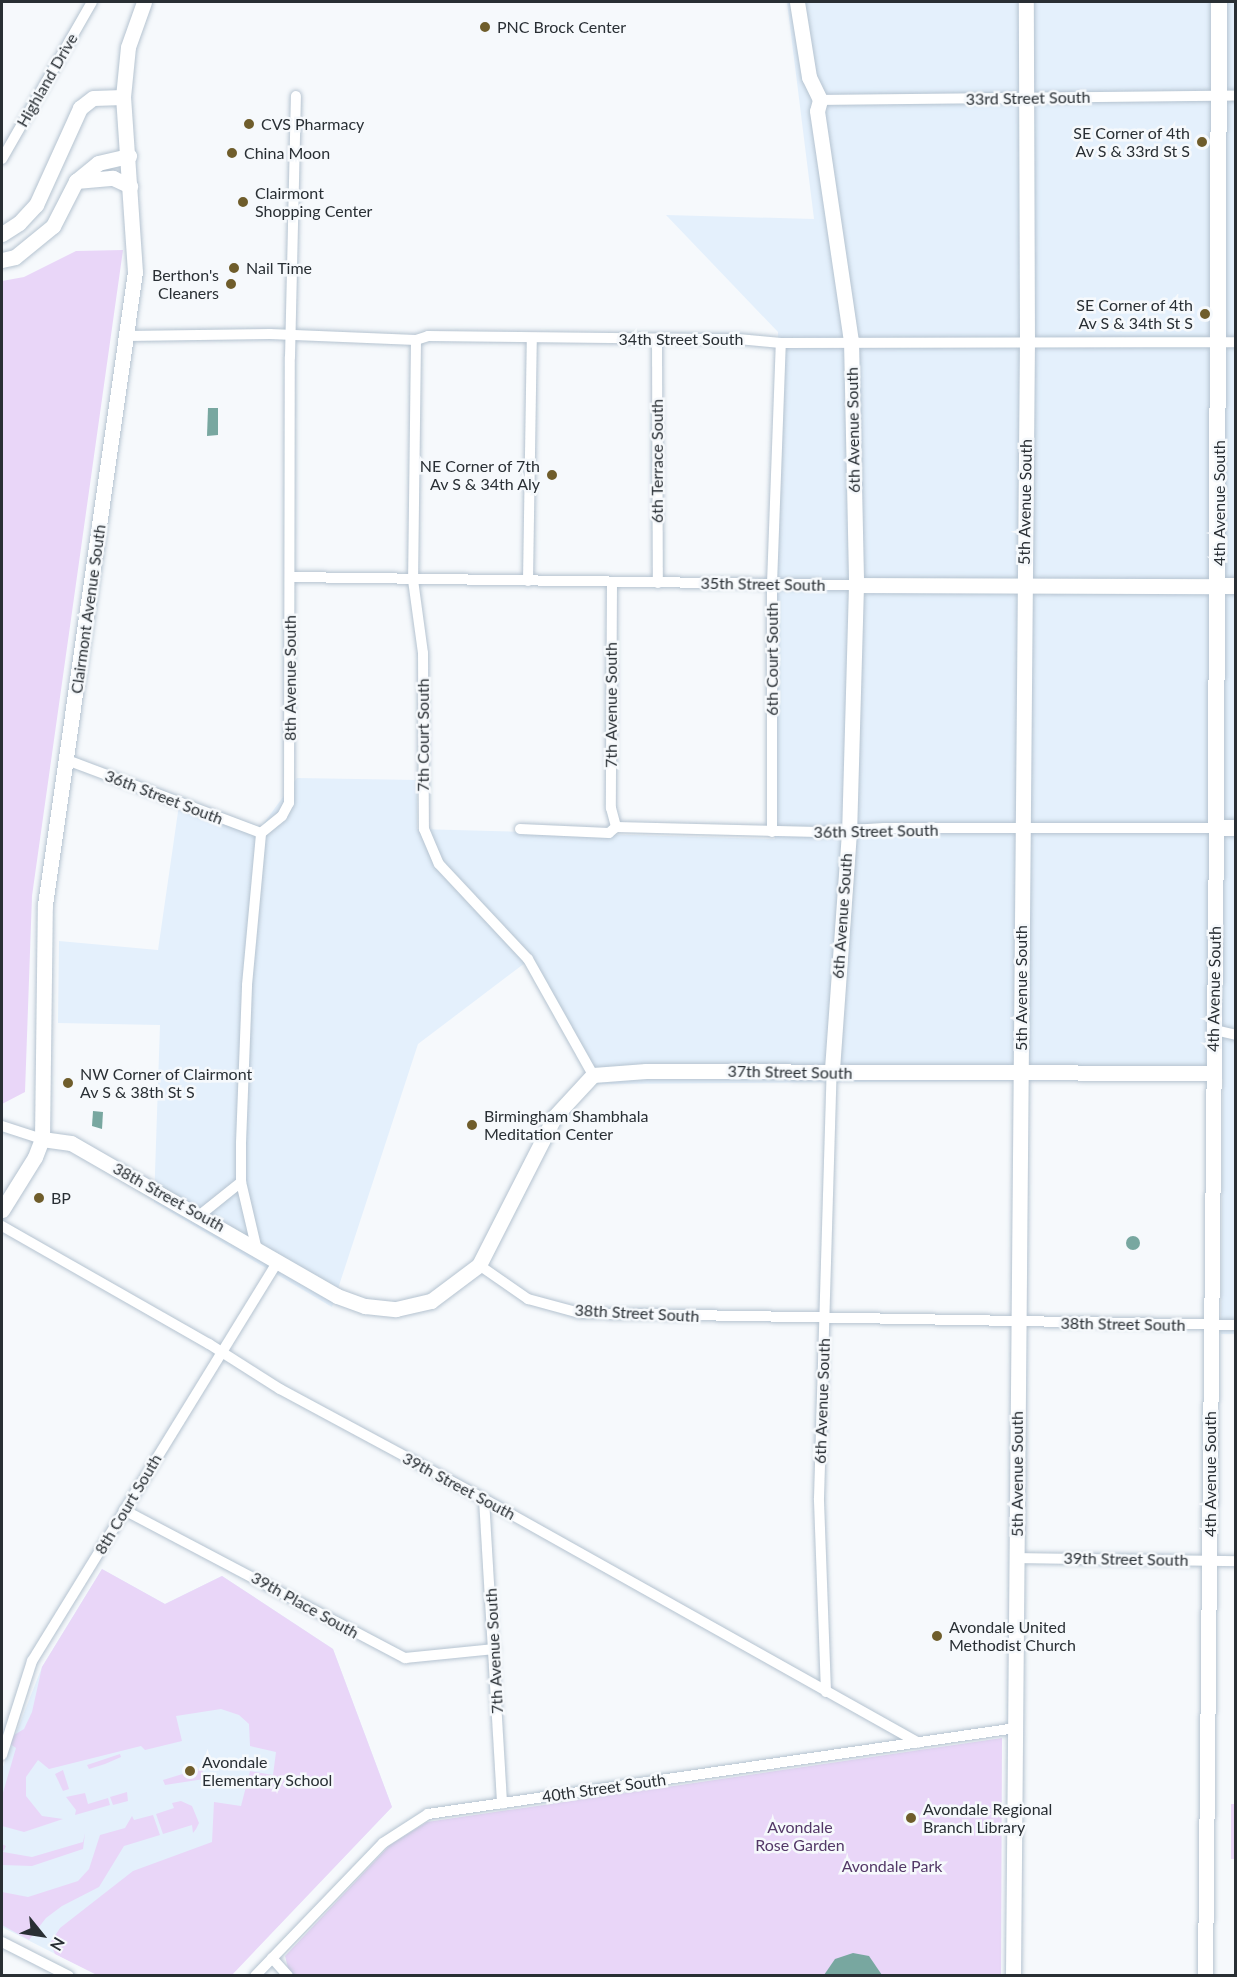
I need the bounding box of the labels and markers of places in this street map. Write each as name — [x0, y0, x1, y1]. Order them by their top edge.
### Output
place label: PNC Brock Center — [497, 17, 626, 37]
marker: PNC Brock Center — [478, 20, 492, 34]
place label: CVS Pharmacy — [261, 114, 364, 134]
marker: CVS Pharmacy — [242, 117, 256, 131]
place label: SE Corner of 4th Av S & 33rd St S — [1073, 123, 1190, 161]
marker: SE Corner of 4th Av S & 33rd St S — [1195, 135, 1209, 149]
place label: China Moon — [244, 143, 330, 163]
marker: China Moon — [225, 146, 239, 160]
place label: Clairmont Shopping Center — [255, 183, 372, 221]
marker: Clairmont Shopping Center — [236, 195, 250, 209]
place label: Nail Time — [246, 258, 312, 278]
marker: Nail Time — [227, 261, 241, 275]
place label: Berthon's Cleaners — [152, 265, 219, 303]
marker: Berthon's Cleaners — [224, 277, 238, 291]
place label: SE Corner of 4th Av S & 34th St S — [1076, 295, 1193, 333]
marker: SE Corner of 4th Av S & 34th St S — [1198, 307, 1212, 321]
place label: NE Corner of 7th Av S & 34th Aly — [419, 456, 540, 494]
marker: NE Corner of 7th Av S & 34th Aly — [545, 468, 559, 482]
place label: NW Corner of Clairmont Av S & 38th St S — [80, 1064, 253, 1102]
marker: NW Corner of Clairmont Av S & 38th St S — [61, 1076, 75, 1090]
place label: Birmingham Shambhala Meditation Center — [484, 1106, 648, 1144]
marker: Birmingham Shambhala Meditation Center — [465, 1118, 479, 1132]
place label: BP — [51, 1188, 71, 1208]
marker: BP — [32, 1191, 46, 1205]
place label: Avondale United Methodist Church — [949, 1617, 1076, 1655]
marker: Avondale United Methodist Church — [930, 1629, 944, 1643]
place label: Avondale Elementary School — [202, 1752, 333, 1790]
marker: Avondale Elementary School — [183, 1764, 197, 1778]
place label: Avondale Regional Branch Library — [923, 1799, 1052, 1837]
marker: Avondale Regional Branch Library — [904, 1811, 918, 1825]

